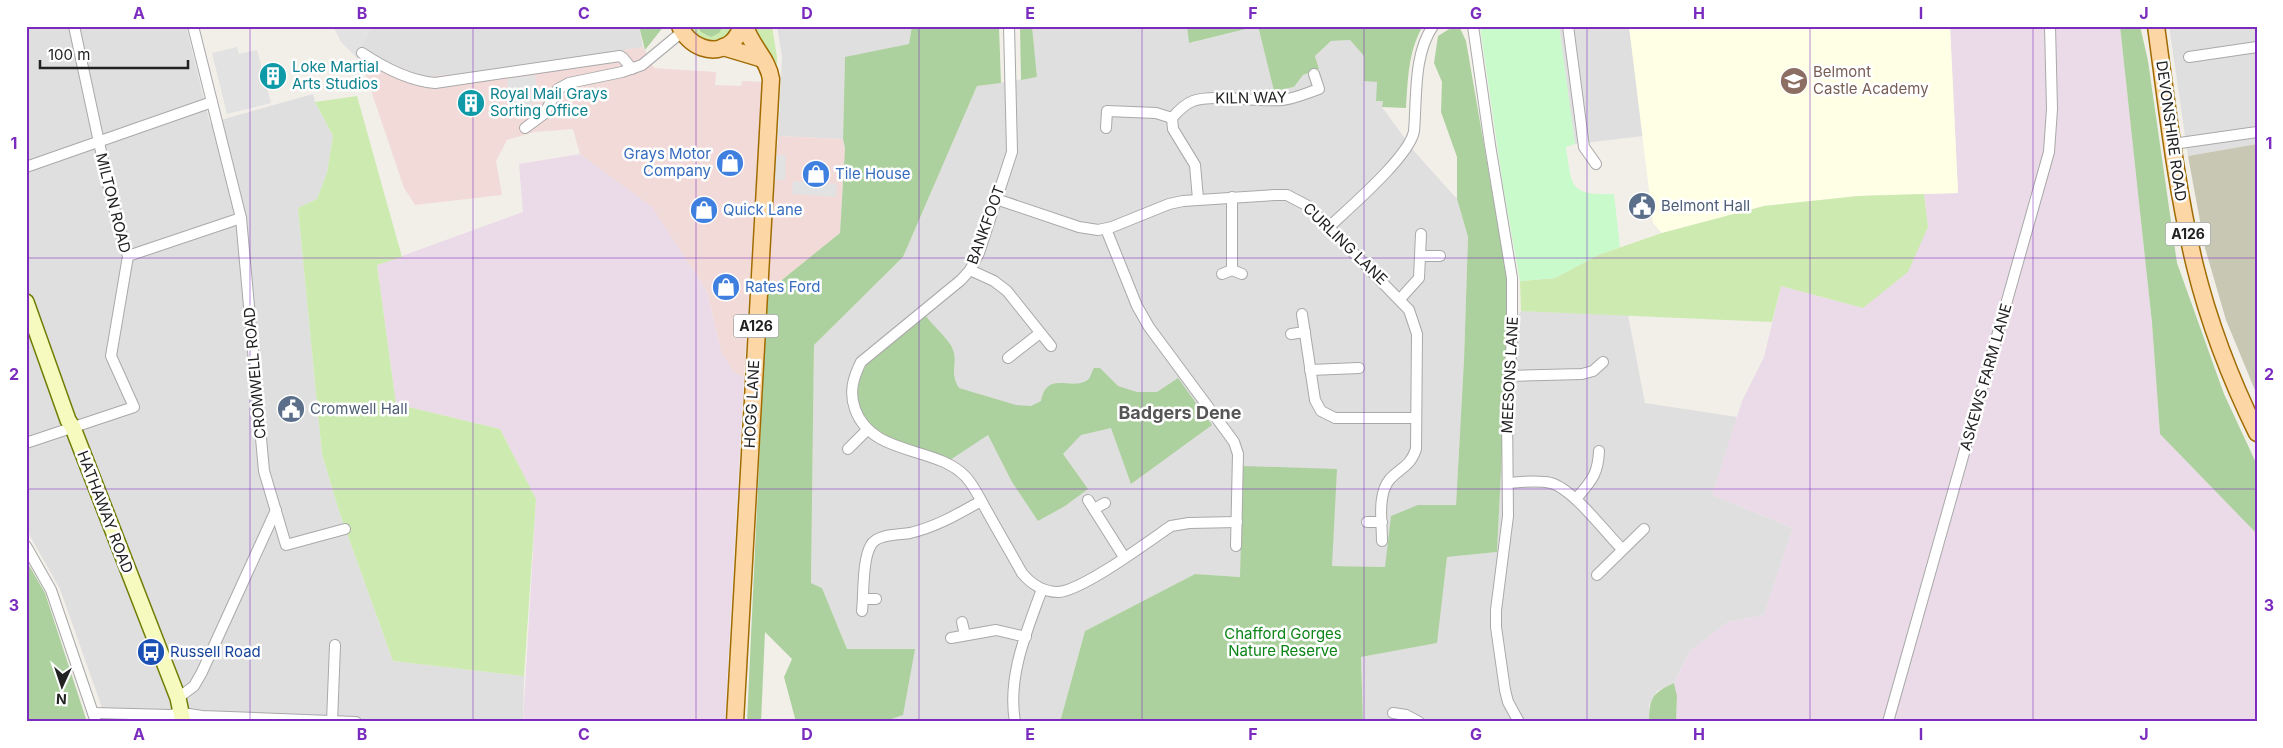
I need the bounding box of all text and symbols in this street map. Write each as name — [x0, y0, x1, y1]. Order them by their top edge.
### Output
text: A — [133, 3, 145, 23]
text: B — [357, 3, 367, 23]
text: C — [578, 3, 590, 23]
text: D — [801, 3, 813, 23]
text: E — [1025, 3, 1035, 23]
text: F — [1248, 3, 1258, 23]
text: G — [1470, 3, 1482, 23]
text: H — [1693, 3, 1705, 23]
text: I — [1919, 3, 1923, 23]
text: J — [2139, 3, 2149, 23]
scale bar — [40, 38, 188, 70]
text: 100 m — [48, 45, 90, 64]
place label: Loke Martial Arts Studios — [292, 57, 379, 93]
street label: DEVONSHIRE ROAD — [2152, 59, 2191, 203]
building icon: Loke Martial Arts Studios — [258, 61, 288, 91]
place label: Belmont Castle Academy — [1813, 62, 1929, 98]
school or university icon: Belmont Castle Academy — [1779, 66, 1809, 96]
place label: Royal Mail Grays Sorting Office — [490, 84, 608, 120]
street label: KILN WAY — [1215, 87, 1287, 108]
building icon: Royal Mail Grays Sorting Office — [456, 88, 486, 118]
text: 1 — [11, 133, 17, 153]
text: 1 — [2266, 133, 2272, 153]
place label: Grays Motor Company — [623, 144, 712, 180]
shop icon: Grays Motor Company — [715, 148, 745, 178]
street label: MILTON ROAD — [92, 151, 135, 255]
shop icon: Tile House — [801, 159, 831, 189]
place label: Tile House — [835, 164, 911, 183]
street label: BANKFOOT — [962, 183, 1009, 267]
public building icon: Belmont Hall — [1627, 191, 1657, 221]
shop icon: Quick Lane — [689, 195, 719, 225]
place label: Belmont Hall — [1661, 196, 1750, 215]
street label: CURLING LANE — [1299, 199, 1392, 289]
place label: Quick Lane — [723, 200, 803, 219]
road number: A126 — [2166, 222, 2210, 245]
shop icon: Rates Ford — [711, 272, 741, 302]
place label: Rates Ford — [745, 277, 820, 296]
street label: ASKEWS FARM LANE — [1955, 301, 2016, 453]
street label: CROMWELL ROAD — [239, 306, 270, 440]
road number: A126 — [734, 314, 778, 338]
street label: MEESONS LANE — [1497, 316, 1522, 434]
street label: HOGG LANE — [740, 359, 763, 449]
text: 2 — [9, 364, 19, 384]
text: 2 — [2264, 364, 2274, 384]
public building icon: Cromwell Hall — [276, 394, 306, 424]
place label: Cromwell Hall — [310, 399, 408, 418]
district label: Badgers Dene — [1118, 402, 1242, 423]
street label: HATHAWAY ROAD — [73, 448, 138, 576]
text: 3 — [9, 595, 19, 615]
text: 3 — [2264, 595, 2274, 615]
park label: Chafford Gorges Nature Reserve — [1224, 624, 1342, 660]
bus stop icon: Russell Road — [136, 637, 166, 667]
place label: Russell Road — [170, 642, 261, 661]
north arrow — [38, 660, 88, 710]
text: N — [56, 691, 67, 708]
text: A — [133, 724, 145, 744]
text: B — [357, 724, 367, 744]
text: C — [578, 724, 590, 744]
text: D — [801, 724, 813, 744]
text: E — [1025, 724, 1035, 744]
text: F — [1248, 724, 1258, 744]
text: G — [1470, 724, 1482, 744]
text: H — [1693, 724, 1705, 744]
text: I — [1919, 724, 1923, 744]
text: J — [2139, 724, 2149, 744]

